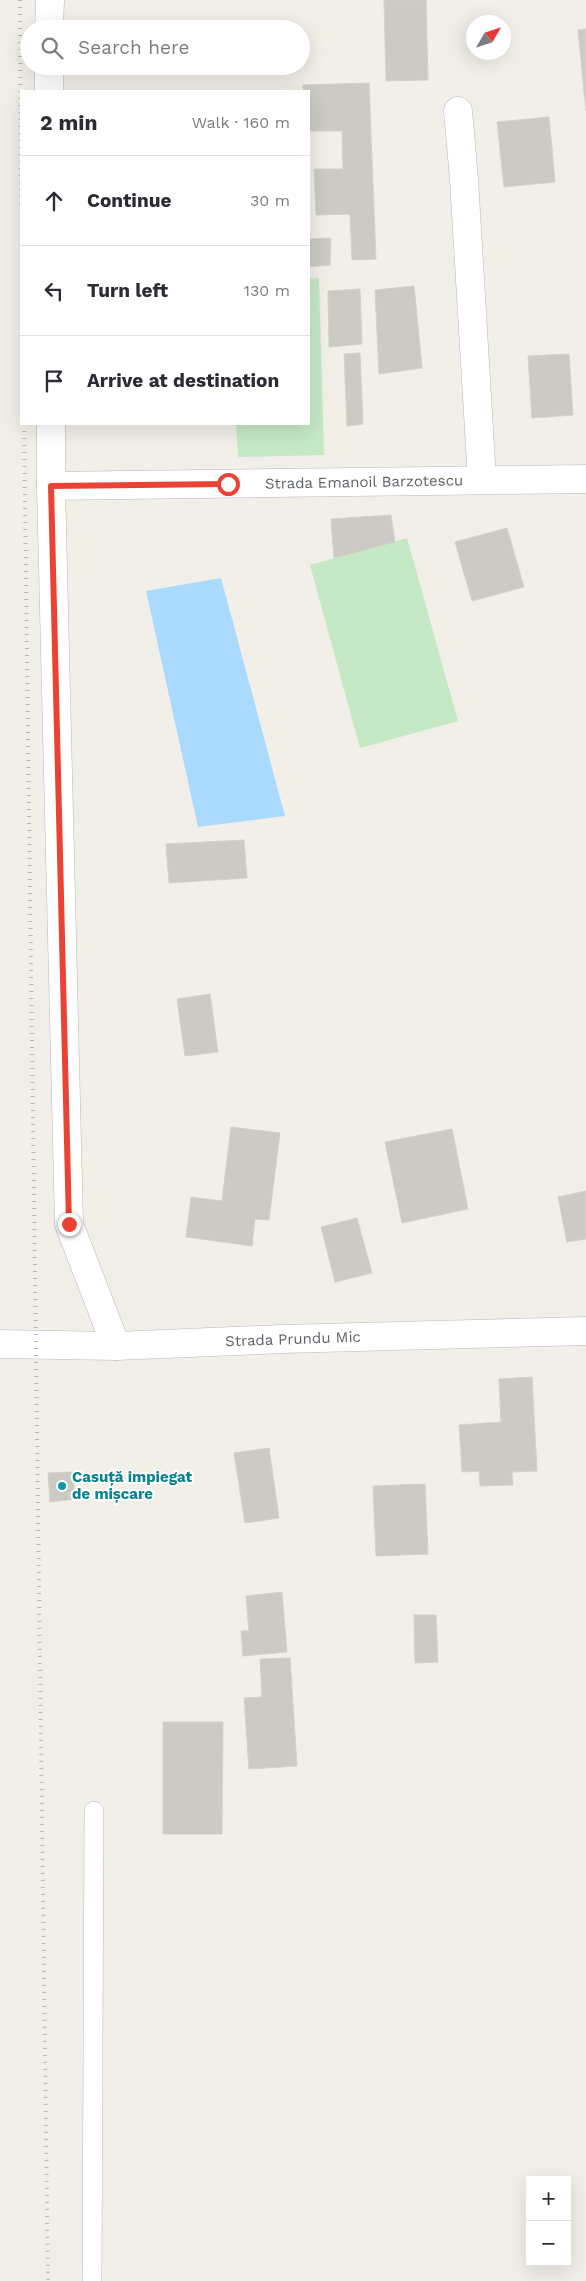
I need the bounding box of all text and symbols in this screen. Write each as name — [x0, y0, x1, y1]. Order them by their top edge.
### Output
north arrow — [466, 15, 511, 60]
search box — [20, 20, 310, 75]
icon: search — [38, 34, 66, 62]
text: Search here — [78, 36, 189, 59]
text: 2 min — [40, 110, 97, 135]
text: Walk · 160 m — [192, 113, 290, 132]
icon: ahead — [40, 187, 68, 215]
text: Continue — [87, 189, 171, 212]
text: 30 m — [250, 191, 290, 210]
icon: left — [40, 277, 68, 305]
text: Turn left — [87, 279, 168, 302]
text: 130 m — [244, 281, 290, 300]
icon: arrive — [40, 367, 68, 395]
text: Arrive at destination — [87, 369, 279, 392]
street label: Strada Emanoil Barzotescu — [265, 471, 463, 493]
route start — [217, 473, 240, 496]
route end — [58, 1213, 81, 1236]
street label: Strada Prundu Mic — [225, 1328, 361, 1350]
place label: Casuță impiegat de mișcare — [72, 1468, 192, 1503]
marker: Casuță impiegat de mișcare — [56, 1480, 68, 1492]
map controls — [526, 2176, 571, 2266]
button: + — [526, 2176, 571, 2221]
button: − — [526, 2221, 571, 2266]

